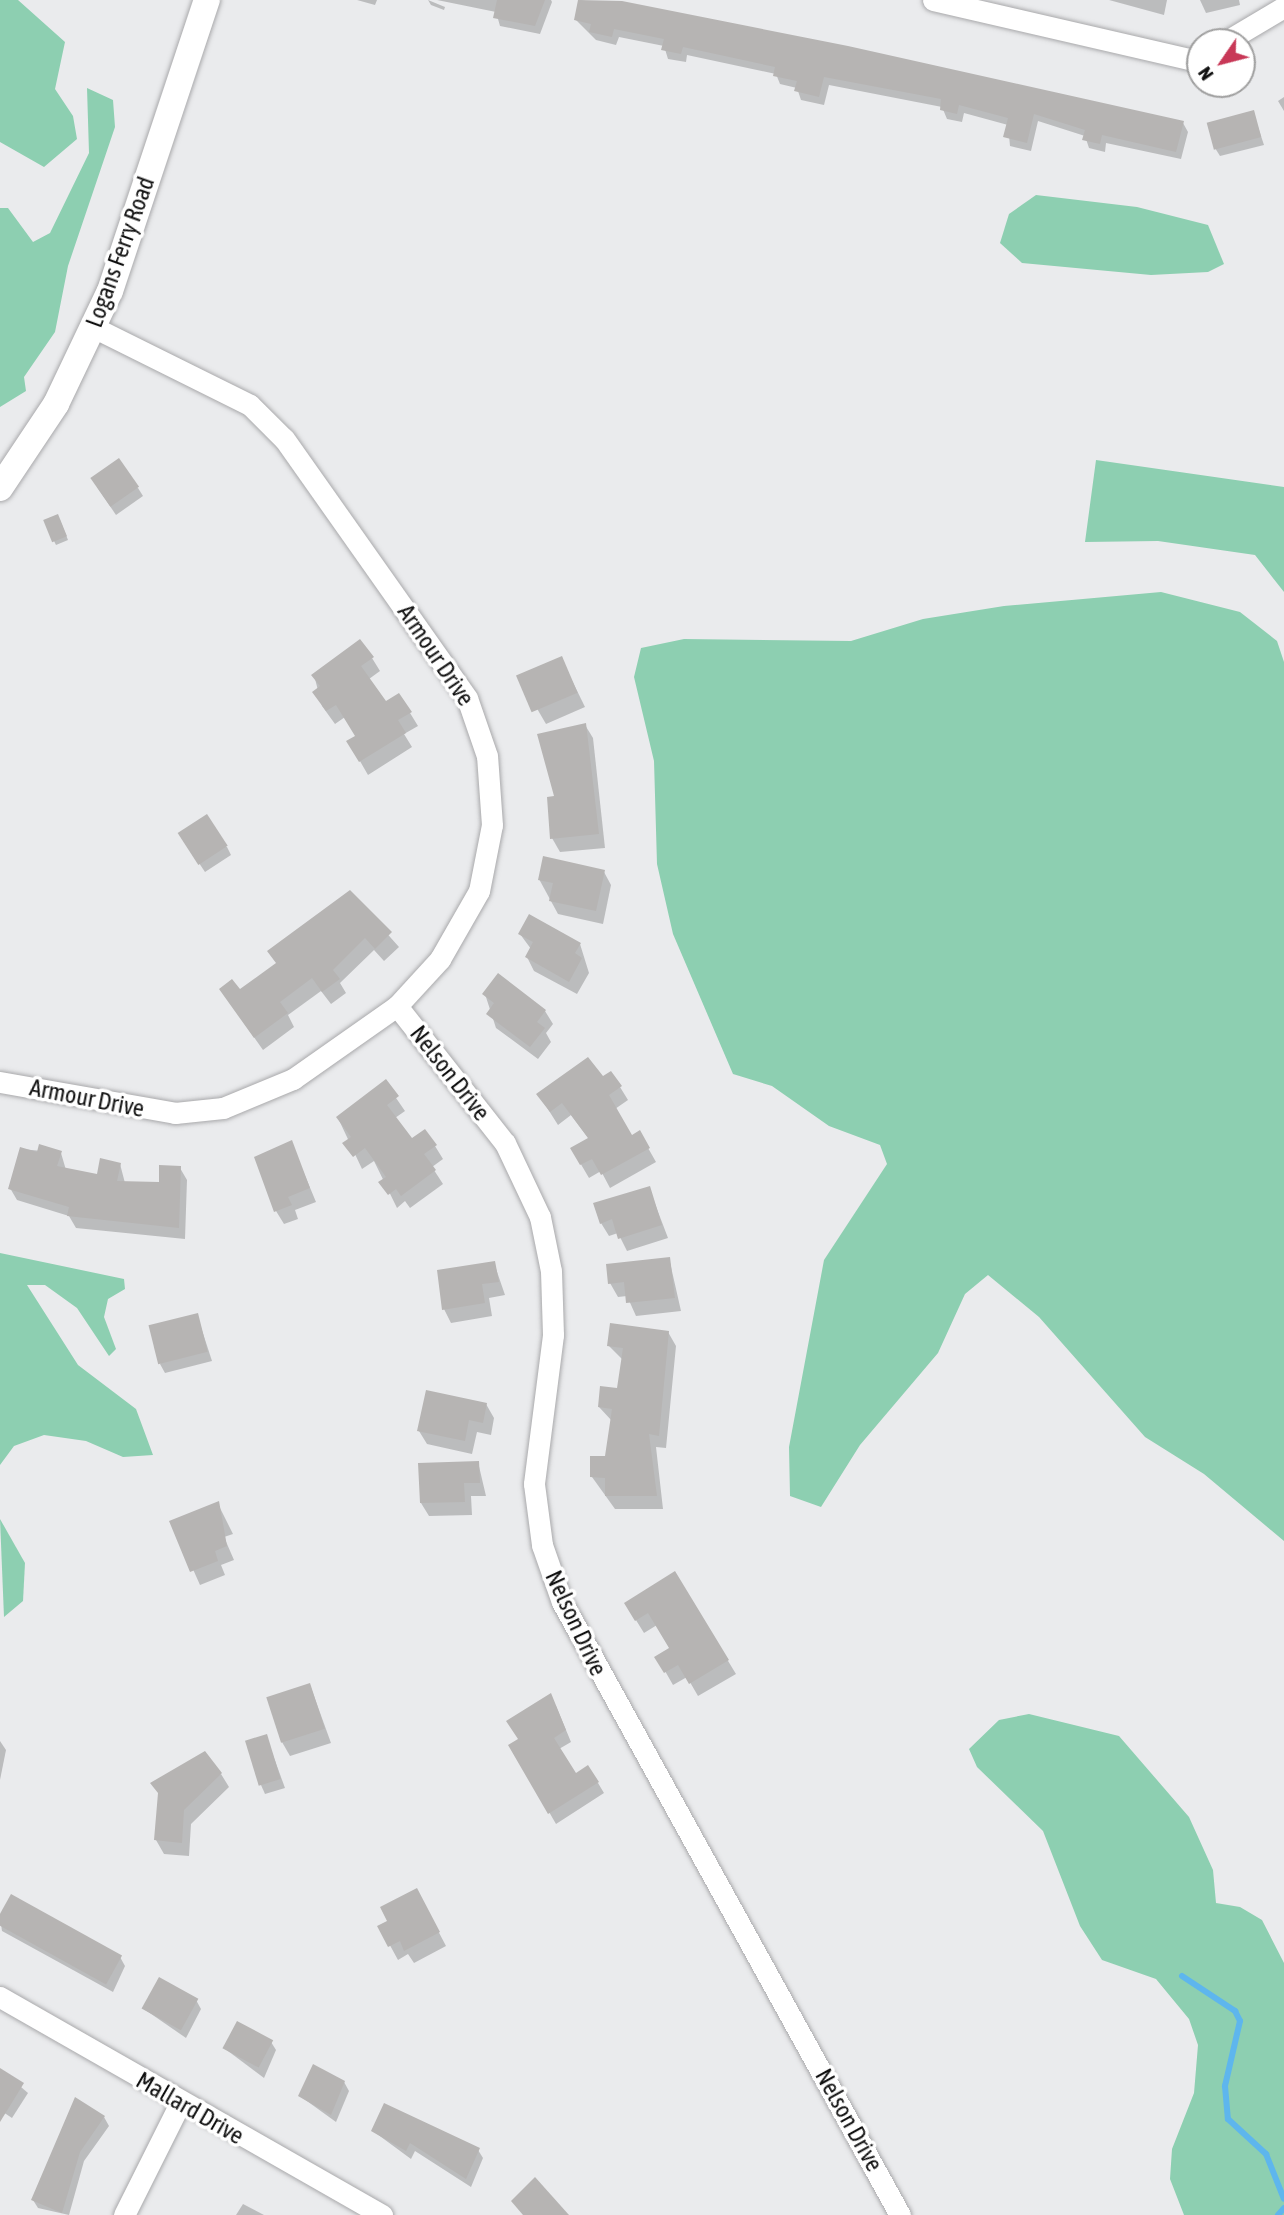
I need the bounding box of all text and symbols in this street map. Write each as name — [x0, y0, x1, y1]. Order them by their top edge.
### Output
north arrow — [1186, 28, 1256, 98]
text: N — [1193, 63, 1218, 85]
street label: Logans Ferry Road — [79, 173, 161, 331]
street label: Armour Drive — [392, 599, 480, 711]
street label: Nelson Drive — [404, 1020, 496, 1126]
street label: Armour Drive — [27, 1073, 147, 1123]
street label: Nelson Drive — [539, 1566, 613, 1680]
street label: Nelson Drive — [809, 2064, 889, 2176]
street label: Mallard Drive — [131, 2066, 249, 2150]

